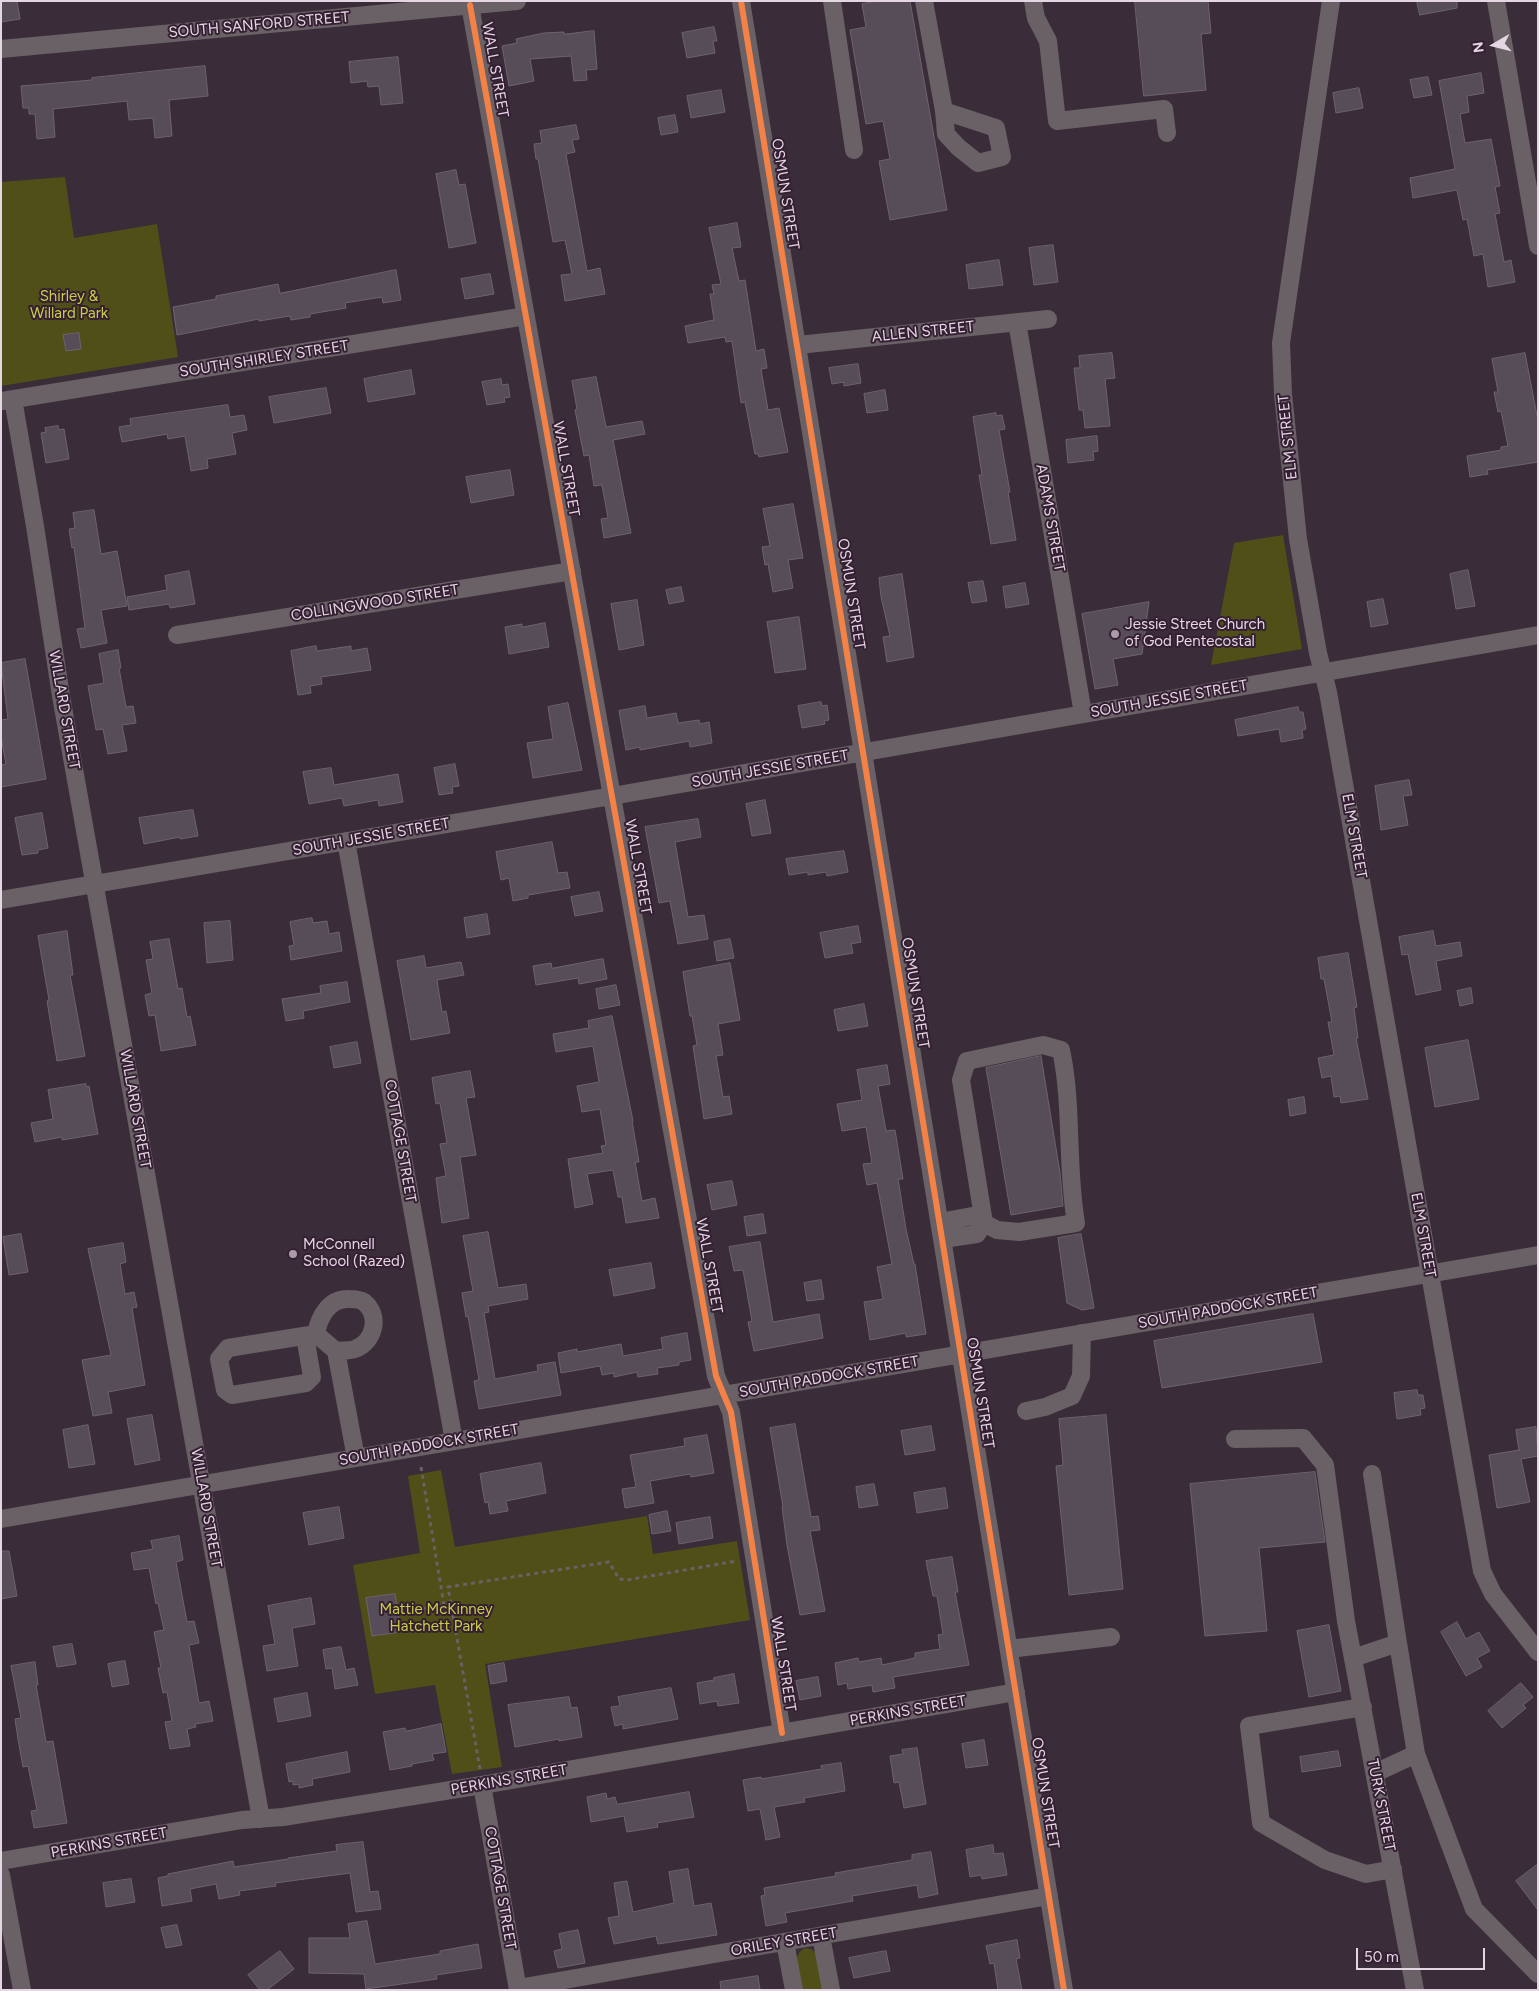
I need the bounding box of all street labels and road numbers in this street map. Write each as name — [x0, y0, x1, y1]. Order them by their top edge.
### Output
street label: SOUTH SANFORD STREET — [168, 8, 350, 42]
street label: WALL STREET — [478, 21, 512, 119]
street label: OSMUN STREET — [767, 137, 803, 251]
street label: ALLEN STREET — [871, 318, 975, 346]
street label: SOUTH SHIRLEY STREET — [178, 337, 350, 381]
street label: ELM STREET — [1275, 393, 1301, 481]
street label: WALL STREET — [549, 420, 583, 518]
street label: ADAMS STREET — [1032, 463, 1068, 573]
street label: OSMUN STREET — [833, 537, 869, 651]
street label: COLLINGWOOD STREET — [290, 581, 460, 625]
street label: WILLARD STREET — [45, 649, 83, 771]
street label: SOUTH JESSIE STREET — [1089, 676, 1249, 722]
street label: SOUTH JESSIE STREET — [690, 746, 850, 792]
street label: ELM STREET — [1338, 792, 1370, 880]
street label: SOUTH JESSIE STREET — [291, 814, 451, 860]
street label: WALL STREET — [621, 818, 655, 916]
street label: OSMUN STREET — [897, 936, 933, 1050]
street label: WILLARD STREET — [116, 1048, 154, 1170]
street label: COTTAGE STREET — [380, 1078, 420, 1204]
street label: ELM STREET — [1407, 1191, 1439, 1279]
street label: WALL STREET — [692, 1217, 726, 1315]
street label: SOUTH PADDOCK STREET — [1137, 1283, 1319, 1333]
street label: OSMUN STREET — [962, 1336, 998, 1450]
street label: SOUTH PADDOCK STREET — [738, 1352, 920, 1402]
street label: SOUTH PADDOCK STREET — [338, 1420, 520, 1470]
street label: WILLARD STREET — [187, 1447, 225, 1569]
street label: WALL STREET — [767, 1615, 799, 1713]
street label: PERKINS STREET — [849, 1692, 967, 1730]
street label: OSMUN STREET — [1027, 1736, 1063, 1850]
street label: TURK STREET — [1363, 1757, 1399, 1853]
street label: PERKINS STREET — [450, 1761, 568, 1799]
street label: PERKINS STREET — [50, 1824, 168, 1862]
street label: COTTAGE STREET — [480, 1825, 520, 1951]
street label: ORILEY STREET — [730, 1924, 838, 1960]

